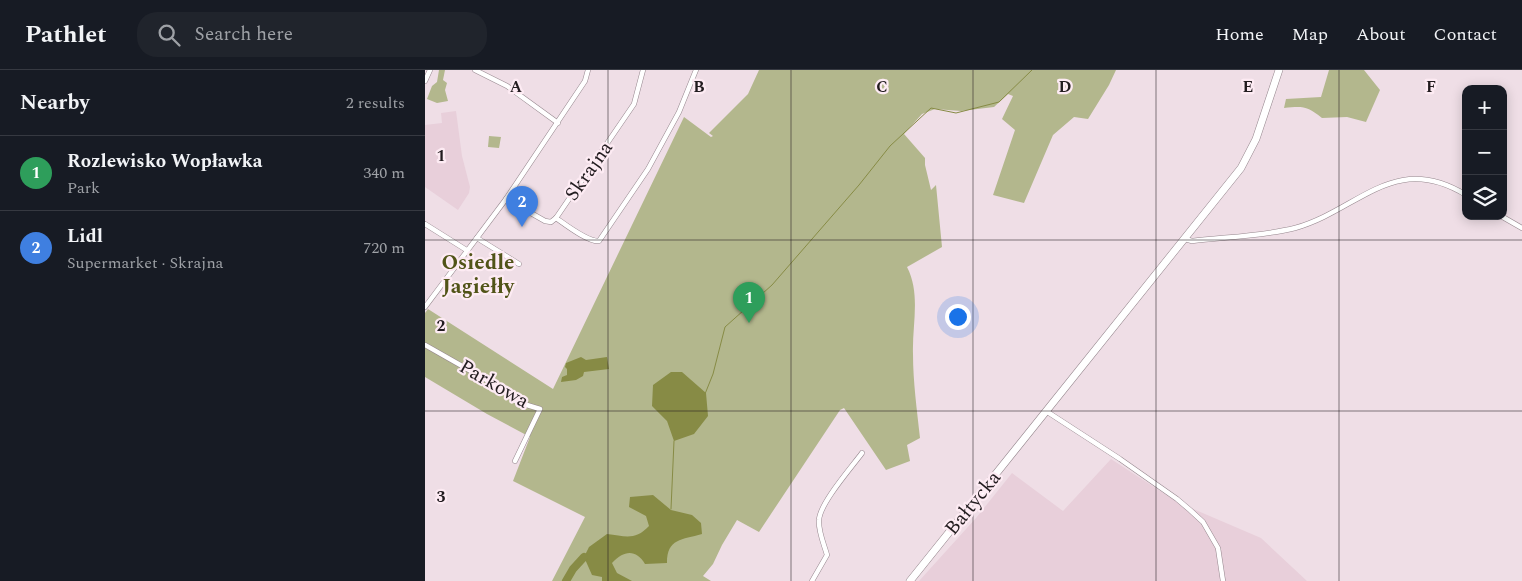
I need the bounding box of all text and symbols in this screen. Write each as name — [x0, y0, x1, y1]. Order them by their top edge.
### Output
search box — [137, 12, 487, 57]
text: Pathlet — [25, 17, 107, 53]
text: Search here — [195, 20, 293, 49]
icon: search — [155, 21, 183, 49]
text: Home — [1215, 21, 1264, 48]
text: Map — [1292, 21, 1328, 48]
text: About — [1356, 21, 1406, 48]
text: Contact — [1434, 21, 1497, 48]
text: A — [510, 75, 523, 99]
text: B — [693, 75, 705, 99]
text: C — [876, 75, 888, 99]
text: D — [1059, 75, 1072, 99]
text: E — [1243, 75, 1253, 99]
text: F — [1426, 75, 1436, 99]
map controls — [1462, 85, 1507, 220]
button: + — [1462, 85, 1507, 130]
text: Nearby — [20, 87, 90, 119]
text: 2 results — [346, 91, 405, 115]
button: − — [1462, 130, 1507, 175]
street label: Skrajna — [557, 135, 621, 207]
text: 1 — [437, 144, 445, 168]
text: Rozlewisko Wopławka — [67, 147, 263, 176]
text: 1 — [32, 161, 40, 185]
text: 340 m — [363, 161, 405, 185]
button: layers — [1462, 175, 1507, 220]
text: Park — [67, 176, 100, 200]
pin: 2 — [506, 186, 538, 227]
text: Lidl — [67, 222, 103, 251]
text: 2 — [32, 236, 40, 260]
text: 720 m — [363, 236, 405, 260]
district label: Osiedle Jagiełły — [442, 247, 515, 303]
text: Supermarket · Skrajna — [67, 251, 223, 275]
pin: 1 — [733, 282, 765, 323]
your location — [945, 304, 971, 330]
text: 2 — [437, 314, 446, 338]
street label: Parkowa — [453, 352, 535, 416]
street label: Bałtycka — [938, 464, 1009, 542]
text: 3 — [437, 485, 446, 509]

